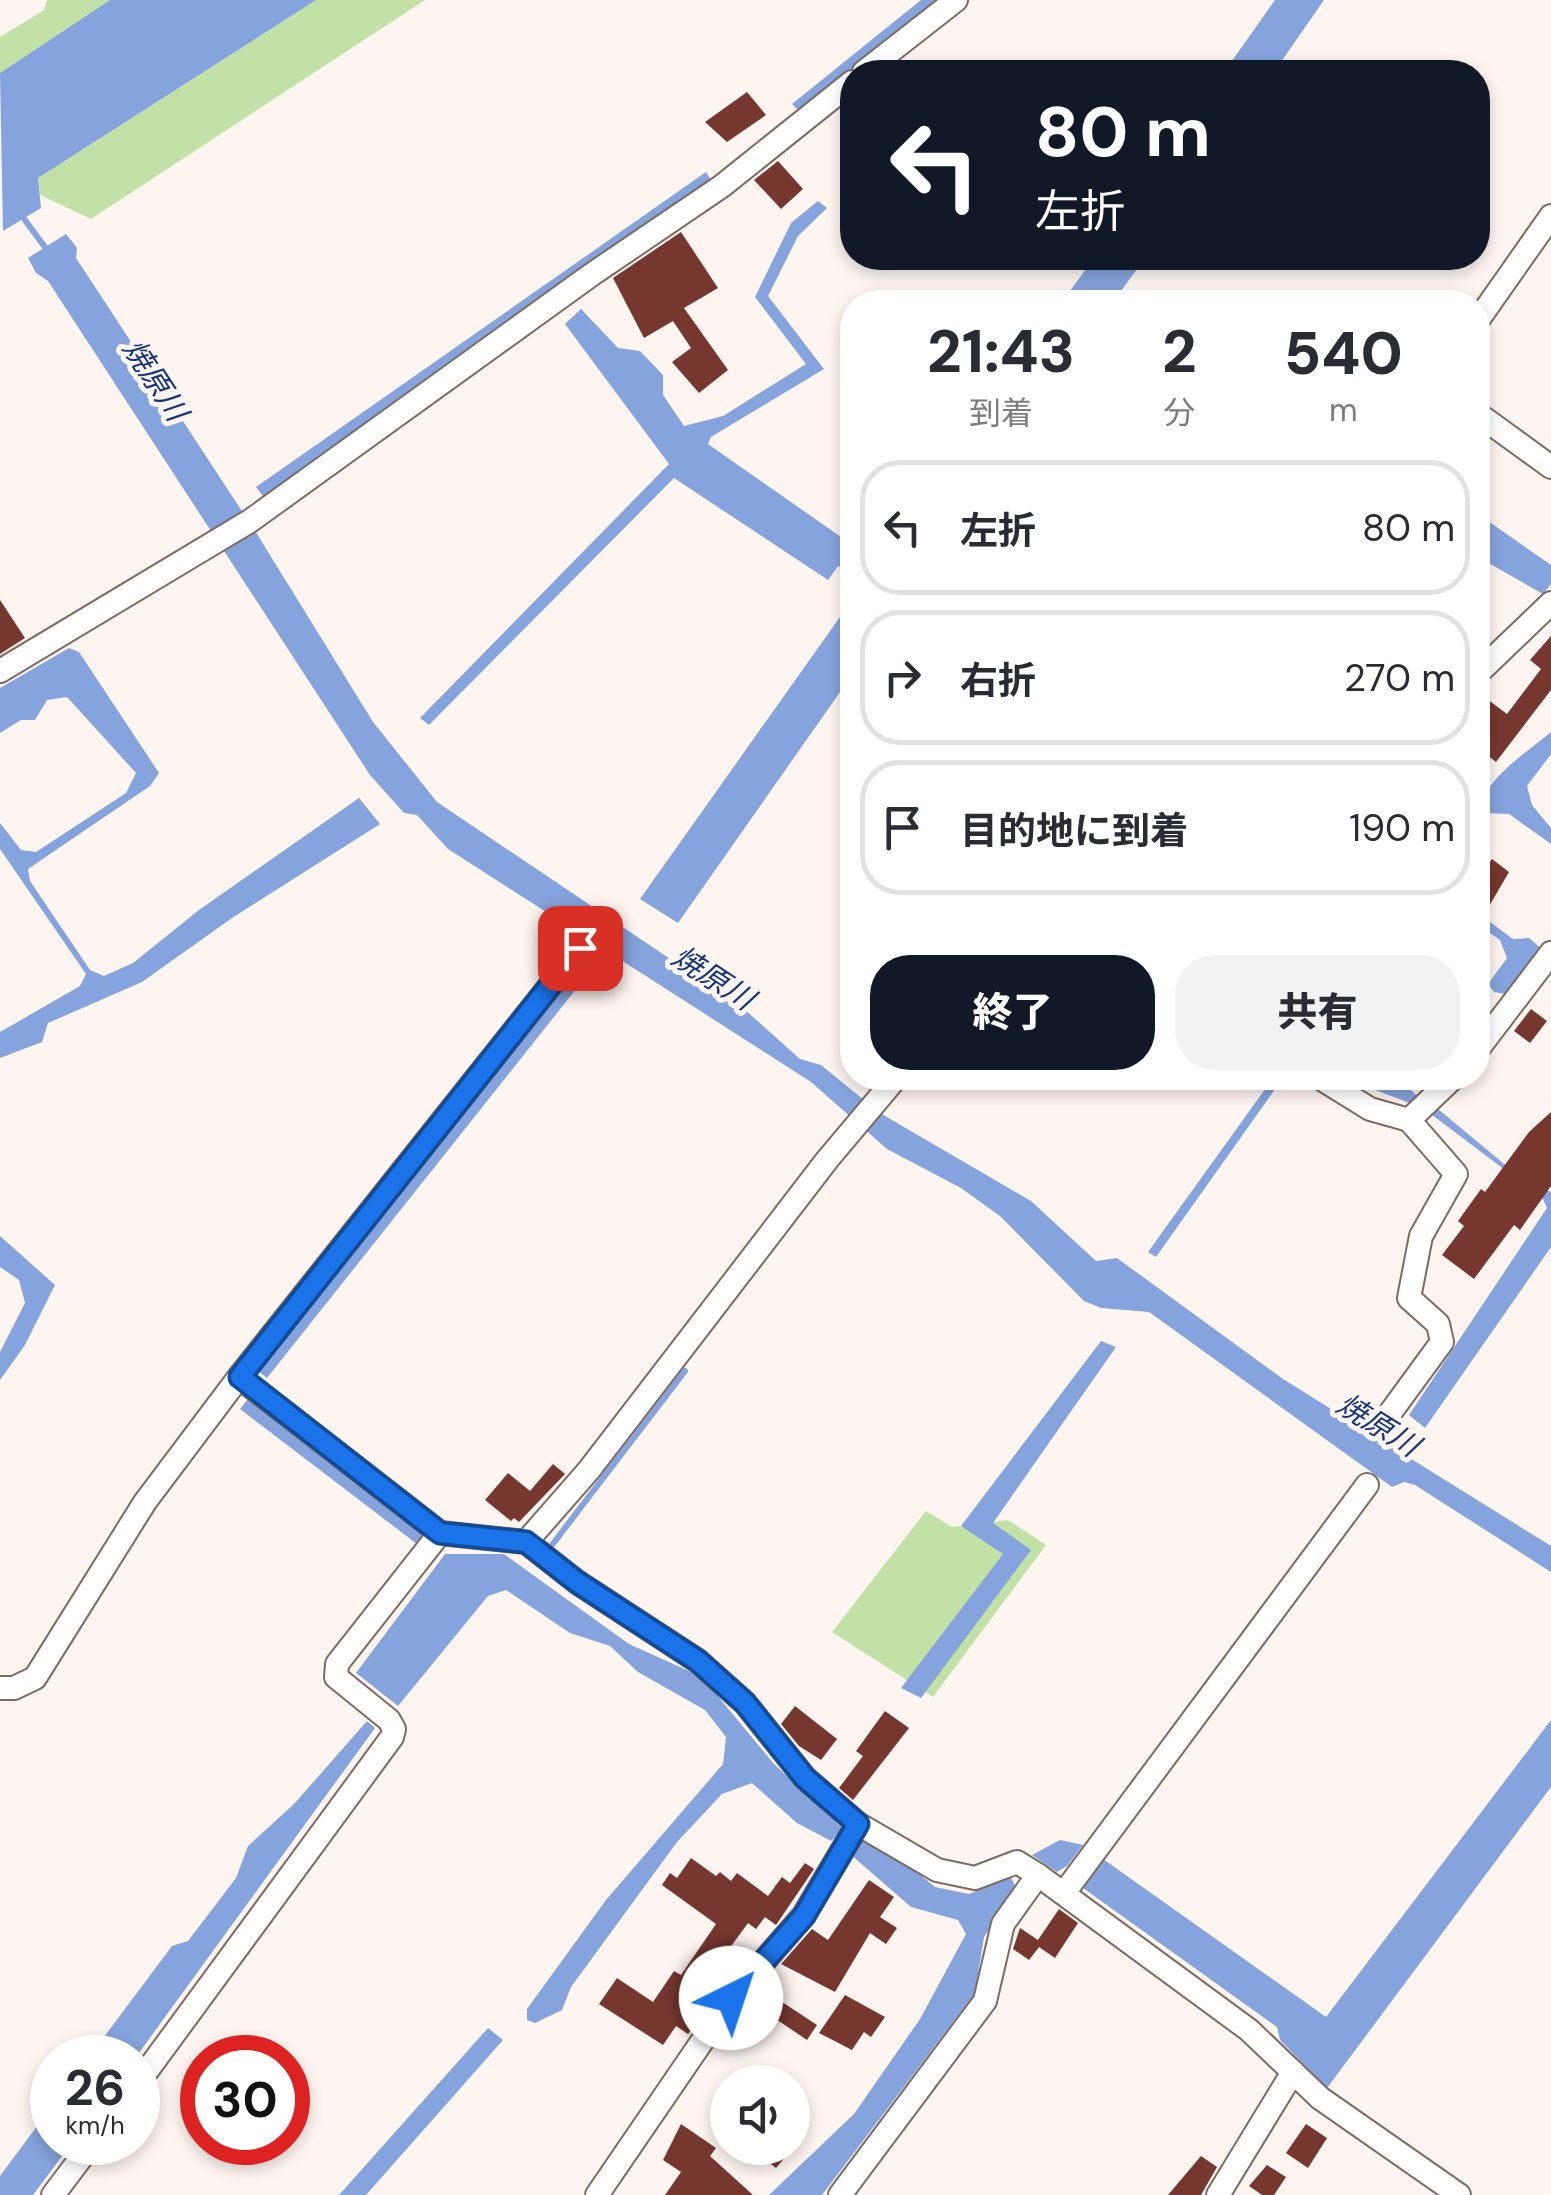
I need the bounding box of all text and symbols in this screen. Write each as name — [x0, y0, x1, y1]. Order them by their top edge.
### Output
text: 80 m — [1035, 87, 1211, 178]
icon: left — [870, 100, 1000, 230]
text: 左折 — [1035, 182, 1125, 241]
text: 21:43 — [927, 312, 1075, 391]
text: 2 — [1162, 312, 1197, 391]
text: 540 — [1284, 314, 1403, 393]
water label: 焼原川 — [115, 331, 198, 431]
text: m — [1329, 389, 1358, 431]
text: 到着 — [969, 392, 1033, 434]
text: 分 — [1163, 392, 1195, 434]
icon: left — [875, 500, 930, 555]
text: 80 m — [1362, 503, 1455, 553]
text: 左折 — [960, 506, 1036, 556]
icon: right — [875, 650, 930, 705]
text: 270 m — [1344, 653, 1455, 703]
text: 右折 — [960, 656, 1036, 706]
icon: arrive — [875, 800, 930, 855]
text: 190 m — [1349, 803, 1455, 853]
text: 目的地に到着 — [960, 806, 1188, 856]
pin — [538, 906, 623, 991]
icon: arrive — [553, 921, 608, 976]
water label: 焼原川 — [665, 937, 764, 1020]
button: 終了 — [870, 955, 1155, 1070]
button: 共有 — [1175, 955, 1460, 1070]
water label: 焼原川 — [1330, 1384, 1429, 1467]
position arrow — [679, 1946, 783, 2050]
speed limit sign: 30 — [180, 2035, 310, 2165]
text: 26 — [65, 2055, 125, 2121]
map controls — [710, 2065, 810, 2165]
button: sound — [710, 2065, 810, 2165]
text: km/h — [65, 2109, 125, 2142]

